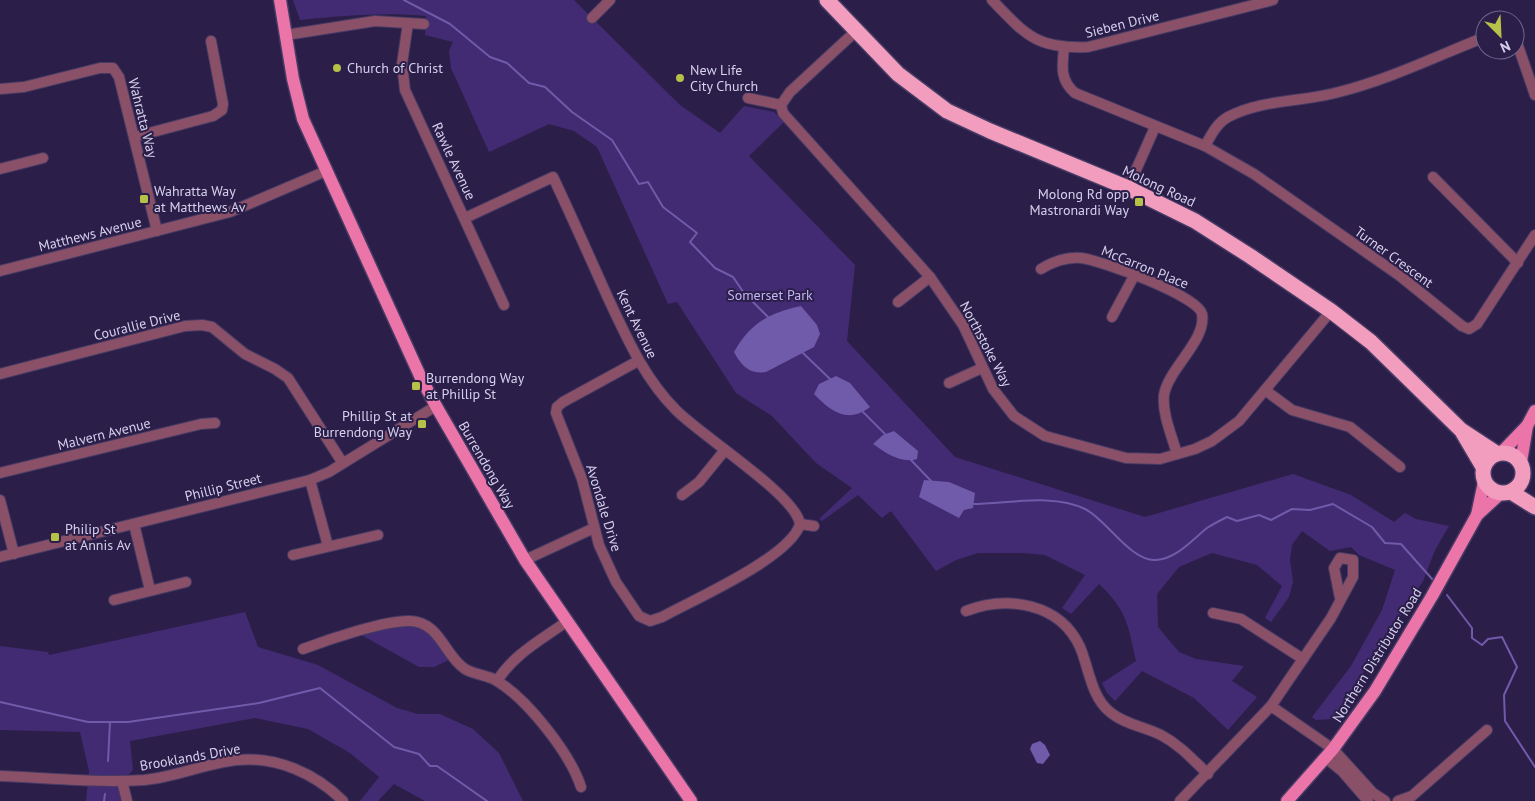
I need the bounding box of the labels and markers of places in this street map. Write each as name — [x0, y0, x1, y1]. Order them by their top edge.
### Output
place label: Church of Christ — [347, 59, 443, 77]
place label: New Life City Church — [690, 61, 758, 95]
marker: Church of Christ — [331, 62, 343, 74]
marker: New Life City Church — [674, 72, 686, 84]
place label: Wahratta Way at Matthews Av — [154, 182, 246, 216]
place label: Molong Rd opp Mastronardi Way — [1029, 185, 1129, 219]
marker: Wahratta Way at Matthews Av — [138, 193, 150, 205]
marker: Molong Rd opp Mastronardi Way — [1133, 196, 1145, 208]
place label: Burrendong Way at Phillip St — [426, 369, 525, 403]
marker: Burrendong Way at Phillip St — [410, 380, 422, 392]
place label: Phillip St at Burrendong Way — [314, 407, 412, 441]
marker: Phillip St at Burrendong Way — [416, 418, 428, 430]
place label: Philip St at Annis Av — [65, 520, 131, 554]
marker: Philip St at Annis Av — [49, 531, 61, 543]

